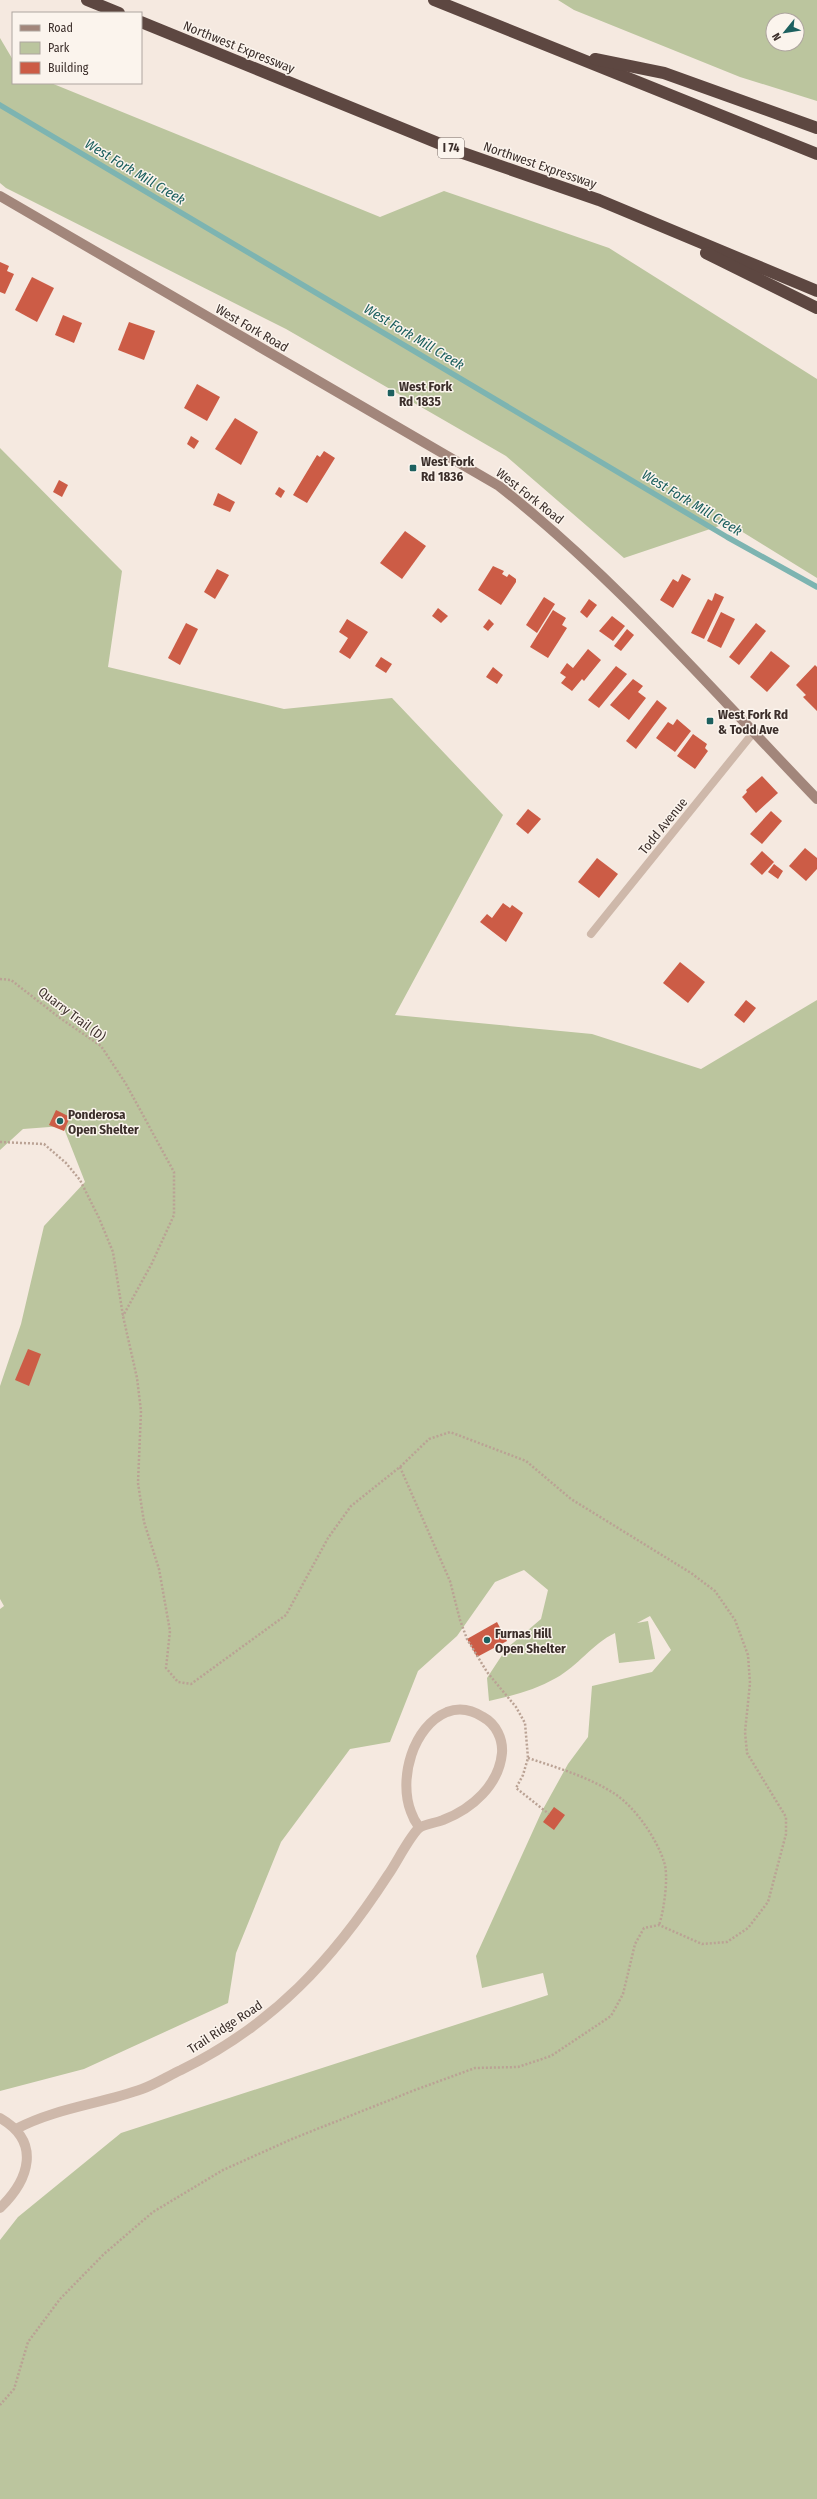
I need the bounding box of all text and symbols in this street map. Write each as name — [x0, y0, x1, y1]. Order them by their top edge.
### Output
legend — [12, 12, 142, 84]
north arrow — [765, 12, 805, 52]
street label: Northwest Expressway — [181, 18, 297, 76]
text: Road — [48, 21, 73, 35]
text: N — [769, 31, 784, 43]
text: Park — [48, 41, 70, 55]
text: Building — [48, 61, 89, 75]
water label: West Fork Mill Creek — [82, 135, 188, 209]
road number: I 74 — [438, 138, 464, 158]
street label: Northwest Expressway — [481, 139, 599, 191]
water label: West Fork Mill Creek — [361, 300, 467, 374]
street label: West Fork Road — [213, 301, 291, 355]
place label: West Fork Rd 1835 — [399, 379, 452, 409]
marker: West Fork Rd 1835 — [386, 388, 396, 398]
place label: West Fork Rd 1836 — [421, 454, 474, 484]
marker: West Fork Rd 1836 — [408, 463, 418, 473]
street label: West Fork Road — [493, 465, 567, 527]
water label: West Fork Mill Creek — [639, 466, 745, 540]
place label: West Fork Rd & Todd Ave — [718, 707, 788, 737]
marker: West Fork Rd & Todd Ave — [705, 716, 715, 726]
street label: Todd Avenue — [636, 795, 690, 857]
street label: Quarry Trail (D) — [35, 984, 109, 1044]
place label: Ponderosa Open Shelter — [68, 1107, 139, 1137]
marker: Ponderosa Open Shelter — [55, 1116, 65, 1126]
place label: Furnas Hill Open Shelter — [495, 1626, 566, 1656]
marker: Furnas Hill Open Shelter — [482, 1635, 492, 1645]
street label: Trail Ridge Road — [185, 1997, 265, 2057]

